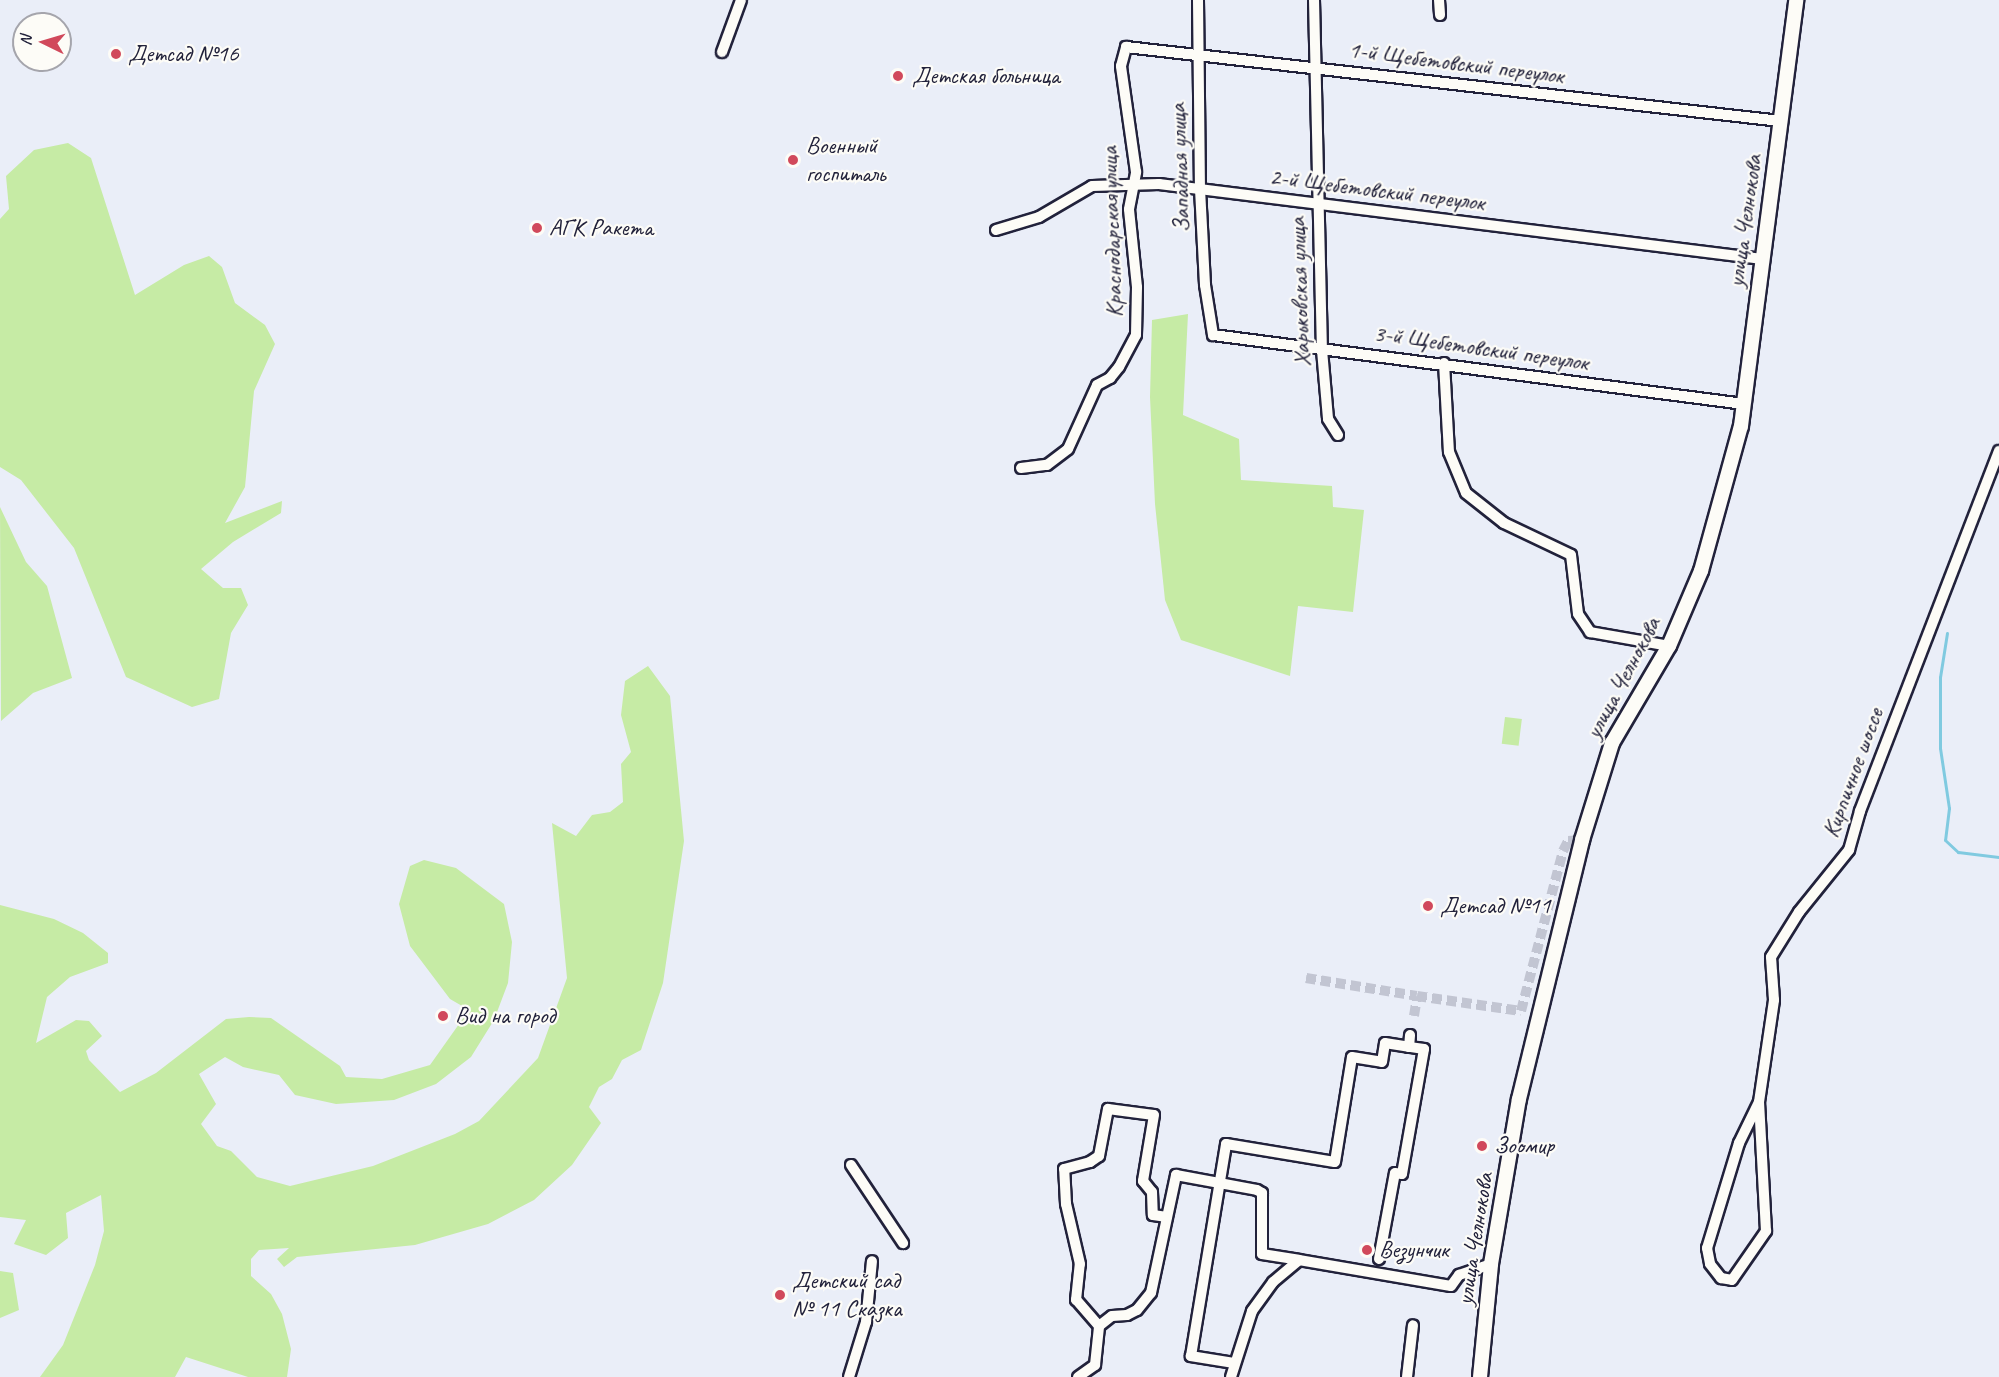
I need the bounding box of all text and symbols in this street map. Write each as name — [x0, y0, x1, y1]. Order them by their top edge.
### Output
north arrow — [12, 12, 72, 72]
text: N — [16, 35, 36, 46]
street label: 1-й Щебетовский переулок — [1347, 36, 1565, 90]
place label: Детсад №16 — [128, 40, 238, 68]
marker: Детсад №16 — [109, 47, 123, 61]
place label: Детская больница — [912, 62, 1060, 90]
marker: Детская больница — [889, 67, 907, 85]
street label: Западная улица — [1163, 102, 1197, 234]
place label: Военный госпиталь — [806, 132, 885, 188]
street label: Краснодарская улица — [1095, 145, 1129, 319]
marker: Военный госпиталь — [784, 151, 802, 169]
street label: улица Челнокова — [1721, 153, 1769, 289]
street label: 2-й Щебетовский переулок — [1268, 163, 1486, 217]
place label: АГК Ракета — [549, 214, 652, 242]
street label: Харьковская улица — [1283, 216, 1317, 368]
marker: АГК Ракета — [530, 221, 544, 235]
street label: 3-й Щебетовский переулок — [1372, 319, 1590, 377]
street label: улица Челнокова — [1579, 612, 1667, 744]
street label: Кирпичное шоссе — [1816, 704, 1890, 842]
place label: Детсад №11 — [1440, 892, 1550, 920]
marker: Детсад №11 — [1421, 899, 1435, 913]
place label: Вид на город — [455, 1002, 556, 1030]
marker: Вид на город — [436, 1009, 450, 1023]
place label: Зоомир — [1494, 1132, 1554, 1160]
marker: Зоомир — [1475, 1139, 1489, 1153]
street label: улица Челнокова — [1450, 1171, 1500, 1307]
place label: Везунчик — [1379, 1236, 1449, 1264]
marker: Везунчик — [1360, 1243, 1374, 1257]
place label: Детский сад № 11 Сказка — [792, 1267, 902, 1323]
marker: Детский сад № 11 Сказка — [773, 1288, 787, 1302]

